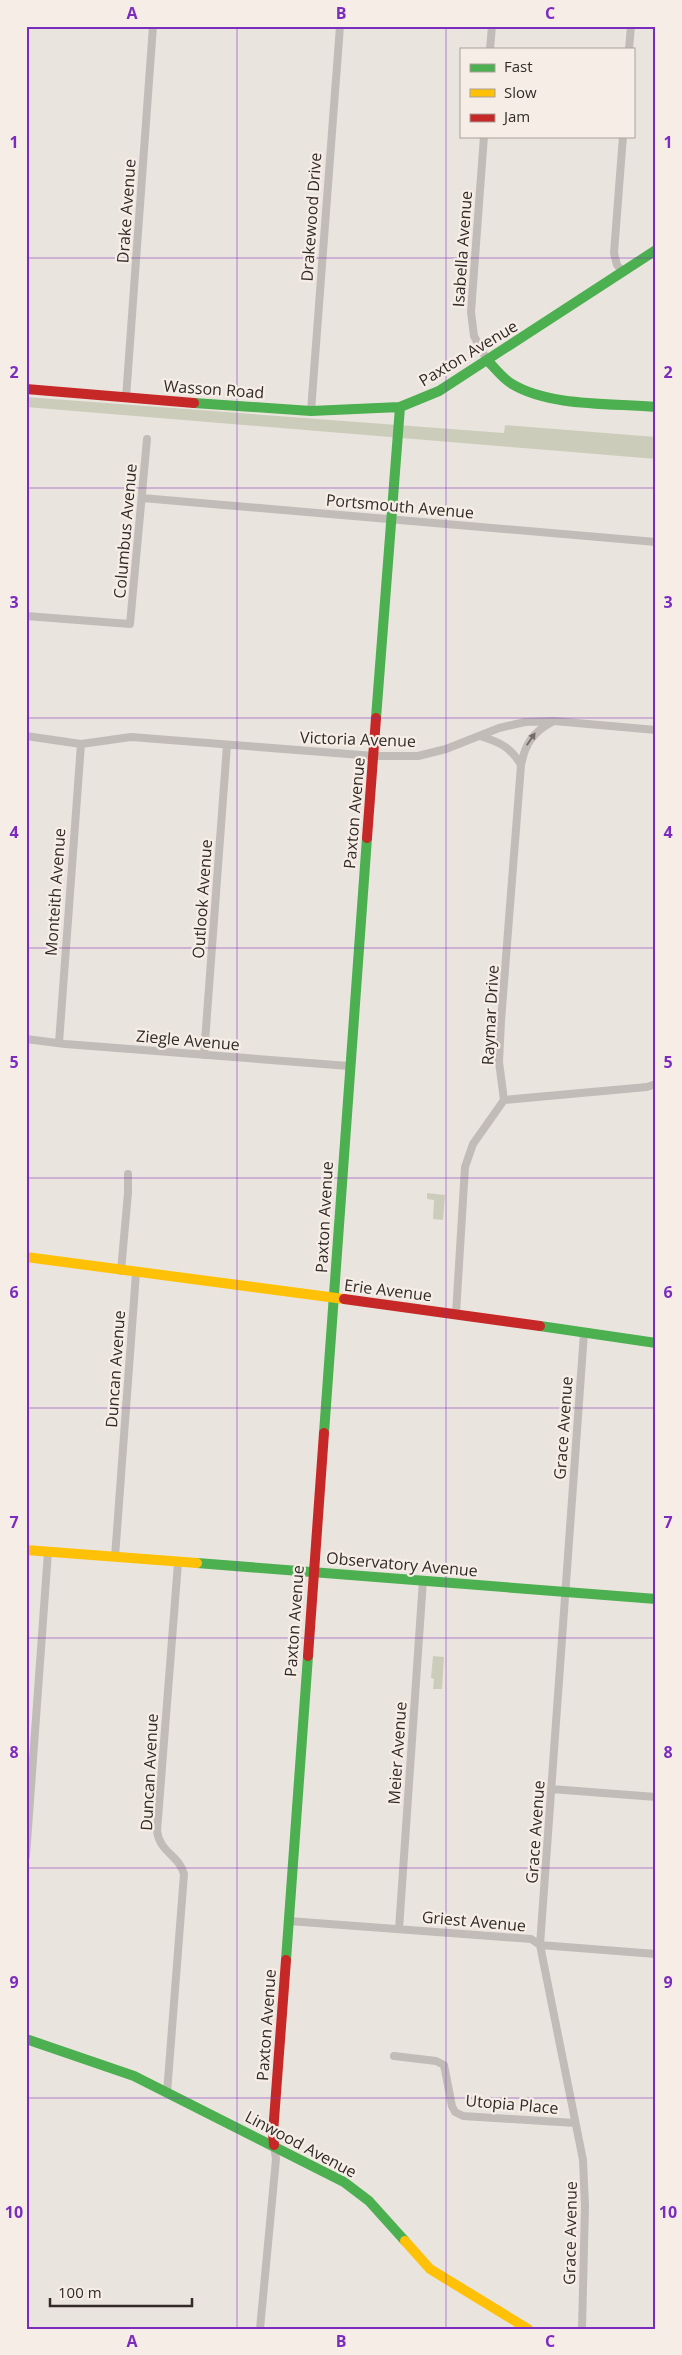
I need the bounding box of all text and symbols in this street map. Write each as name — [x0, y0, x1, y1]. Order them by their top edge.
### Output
text: A — [126, 2, 138, 24]
text: B — [336, 2, 346, 24]
text: C — [545, 2, 555, 24]
legend — [460, 48, 634, 138]
text: Fast — [504, 56, 533, 76]
text: Slow — [504, 82, 537, 102]
text: Jam — [502, 106, 530, 126]
text: 1 — [9, 131, 19, 153]
text: 1 — [663, 131, 673, 153]
street label: Drakewood Drive — [296, 152, 326, 282]
street label: Drake Avenue — [111, 158, 141, 264]
street label: Isabella Avenue — [447, 190, 477, 308]
street label: Paxton Avenue — [414, 315, 522, 391]
text: 2 — [9, 361, 19, 383]
text: 2 — [663, 361, 673, 383]
street label: Wasson Road — [163, 375, 265, 403]
street label: Columbus Avenue — [108, 463, 142, 599]
street label: Portsmouth Avenue — [325, 489, 475, 523]
text: 3 — [9, 591, 19, 613]
text: 3 — [663, 591, 673, 613]
street label: Victoria Avenue — [300, 726, 416, 752]
one-way arrow — [526, 732, 536, 745]
street label: Paxton Avenue — [338, 756, 370, 870]
text: 4 — [9, 821, 19, 843]
text: 4 — [663, 821, 673, 843]
street label: Monteith Avenue — [40, 827, 70, 957]
street label: Outlook Avenue — [187, 839, 217, 959]
street label: Raymar Drive — [476, 964, 504, 1066]
street label: Ziegle Avenue — [135, 1025, 241, 1055]
text: 5 — [9, 1051, 19, 1073]
text: 5 — [663, 1051, 673, 1073]
street label: Paxton Avenue — [310, 1161, 338, 1273]
street label: Erie Avenue — [343, 1274, 433, 1306]
text: 6 — [9, 1281, 19, 1303]
text: 6 — [663, 1281, 673, 1303]
street label: Duncan Avenue — [100, 1310, 130, 1428]
street label: Grace Avenue — [548, 1376, 578, 1480]
text: 7 — [9, 1511, 19, 1533]
text: 7 — [663, 1511, 673, 1533]
street label: Observatory Avenue — [325, 1546, 479, 1582]
street label: Paxton Avenue — [279, 1564, 309, 1678]
street label: Meier Avenue — [382, 1701, 412, 1805]
street label: Duncan Avenue — [135, 1713, 163, 1831]
text: 8 — [9, 1741, 19, 1763]
text: 8 — [663, 1741, 673, 1763]
street label: Grace Avenue — [520, 1780, 550, 1884]
street label: Griest Avenue — [421, 1905, 527, 1937]
street label: Paxton Avenue — [251, 1968, 281, 2082]
text: 9 — [9, 1971, 19, 1993]
text: 9 — [663, 1971, 673, 1993]
street label: Utopia Place — [465, 2089, 559, 2119]
street label: Linwood Avenue — [241, 2105, 361, 2183]
street label: Grace Avenue — [558, 2181, 582, 2285]
text: 10 — [5, 2201, 23, 2223]
text: 10 — [659, 2201, 677, 2223]
scale bar — [50, 2275, 192, 2307]
text: 100 m — [58, 2282, 102, 2302]
text: A — [126, 2330, 138, 2352]
text: B — [336, 2330, 346, 2352]
text: C — [545, 2330, 555, 2352]

